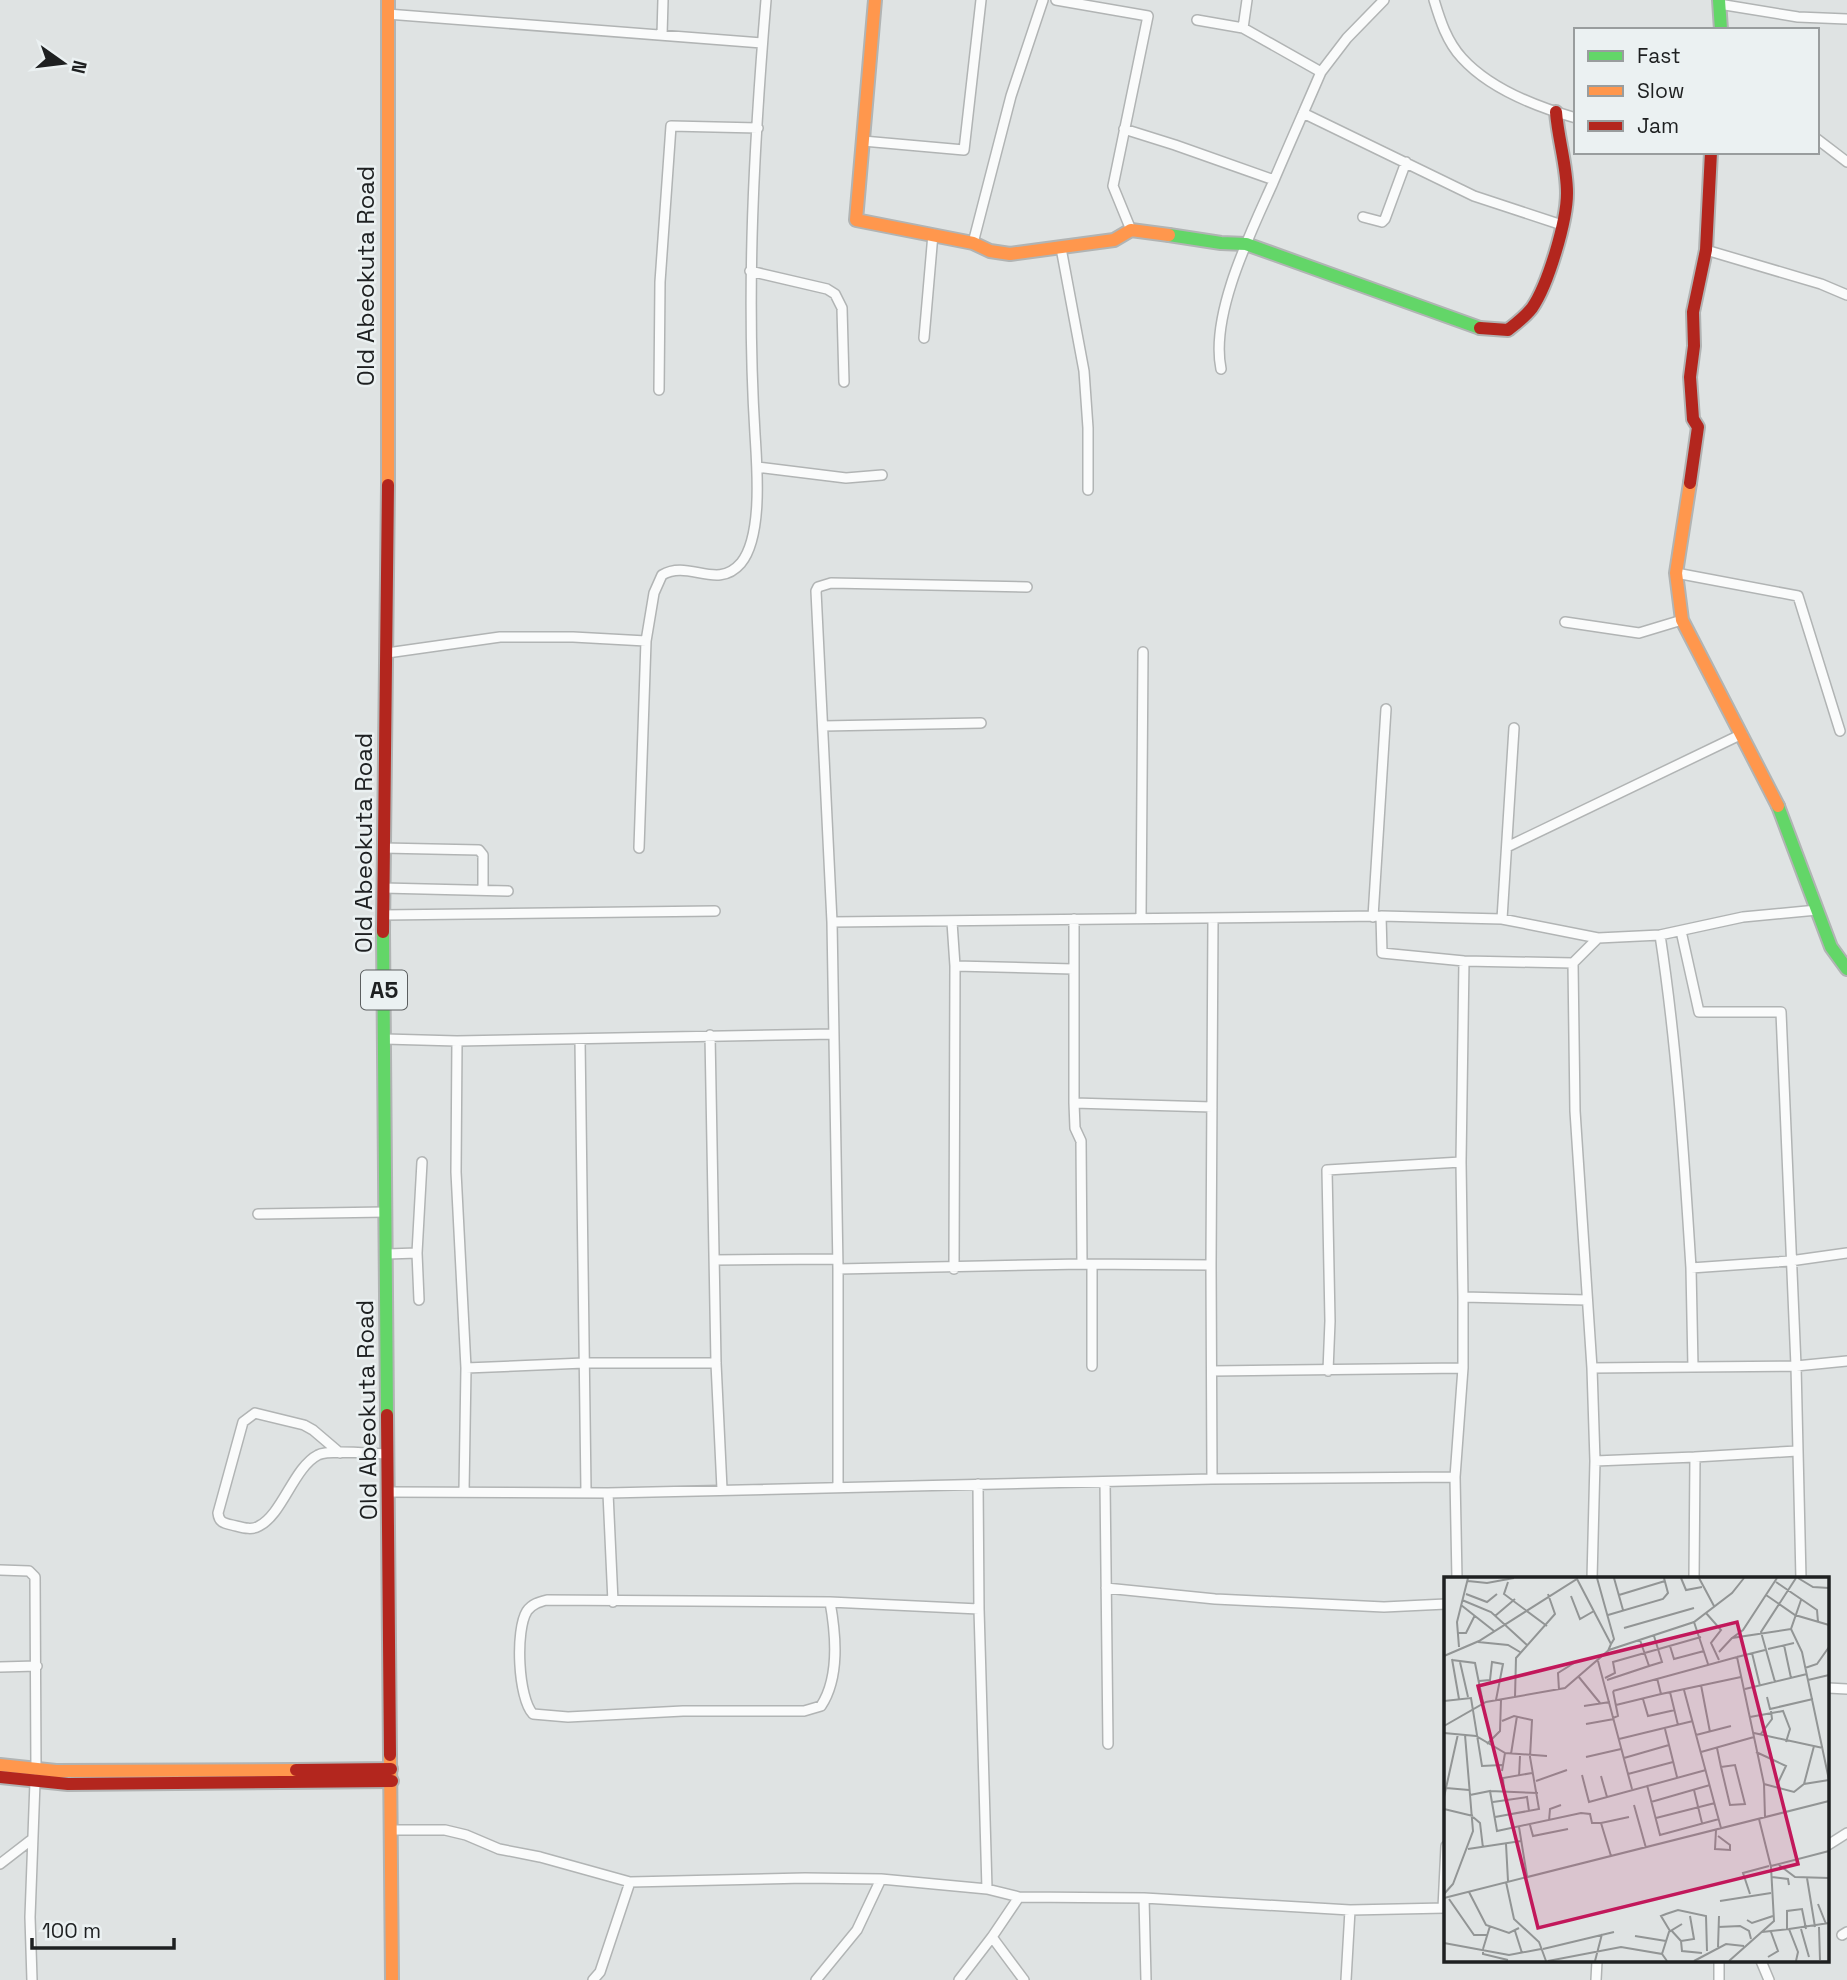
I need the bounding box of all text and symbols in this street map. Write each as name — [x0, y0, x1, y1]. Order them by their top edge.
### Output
north arrow — [28, 28, 98, 98]
legend — [1574, 28, 1819, 154]
text: Fast — [1637, 42, 1681, 69]
text: N — [65, 58, 93, 76]
text: Slow — [1637, 77, 1685, 104]
text: Jam — [1637, 112, 1679, 139]
street label: Old Abeokuta Road — [350, 166, 381, 386]
street label: Old Abeokuta Road — [348, 733, 379, 953]
road number: A5 — [361, 970, 407, 1009]
street label: Old Abeokuta Road — [349, 1300, 384, 1520]
inset map — [1444, 1577, 1829, 1962]
scale bar — [32, 1906, 173, 1950]
text: 100 m — [42, 1917, 101, 1944]

